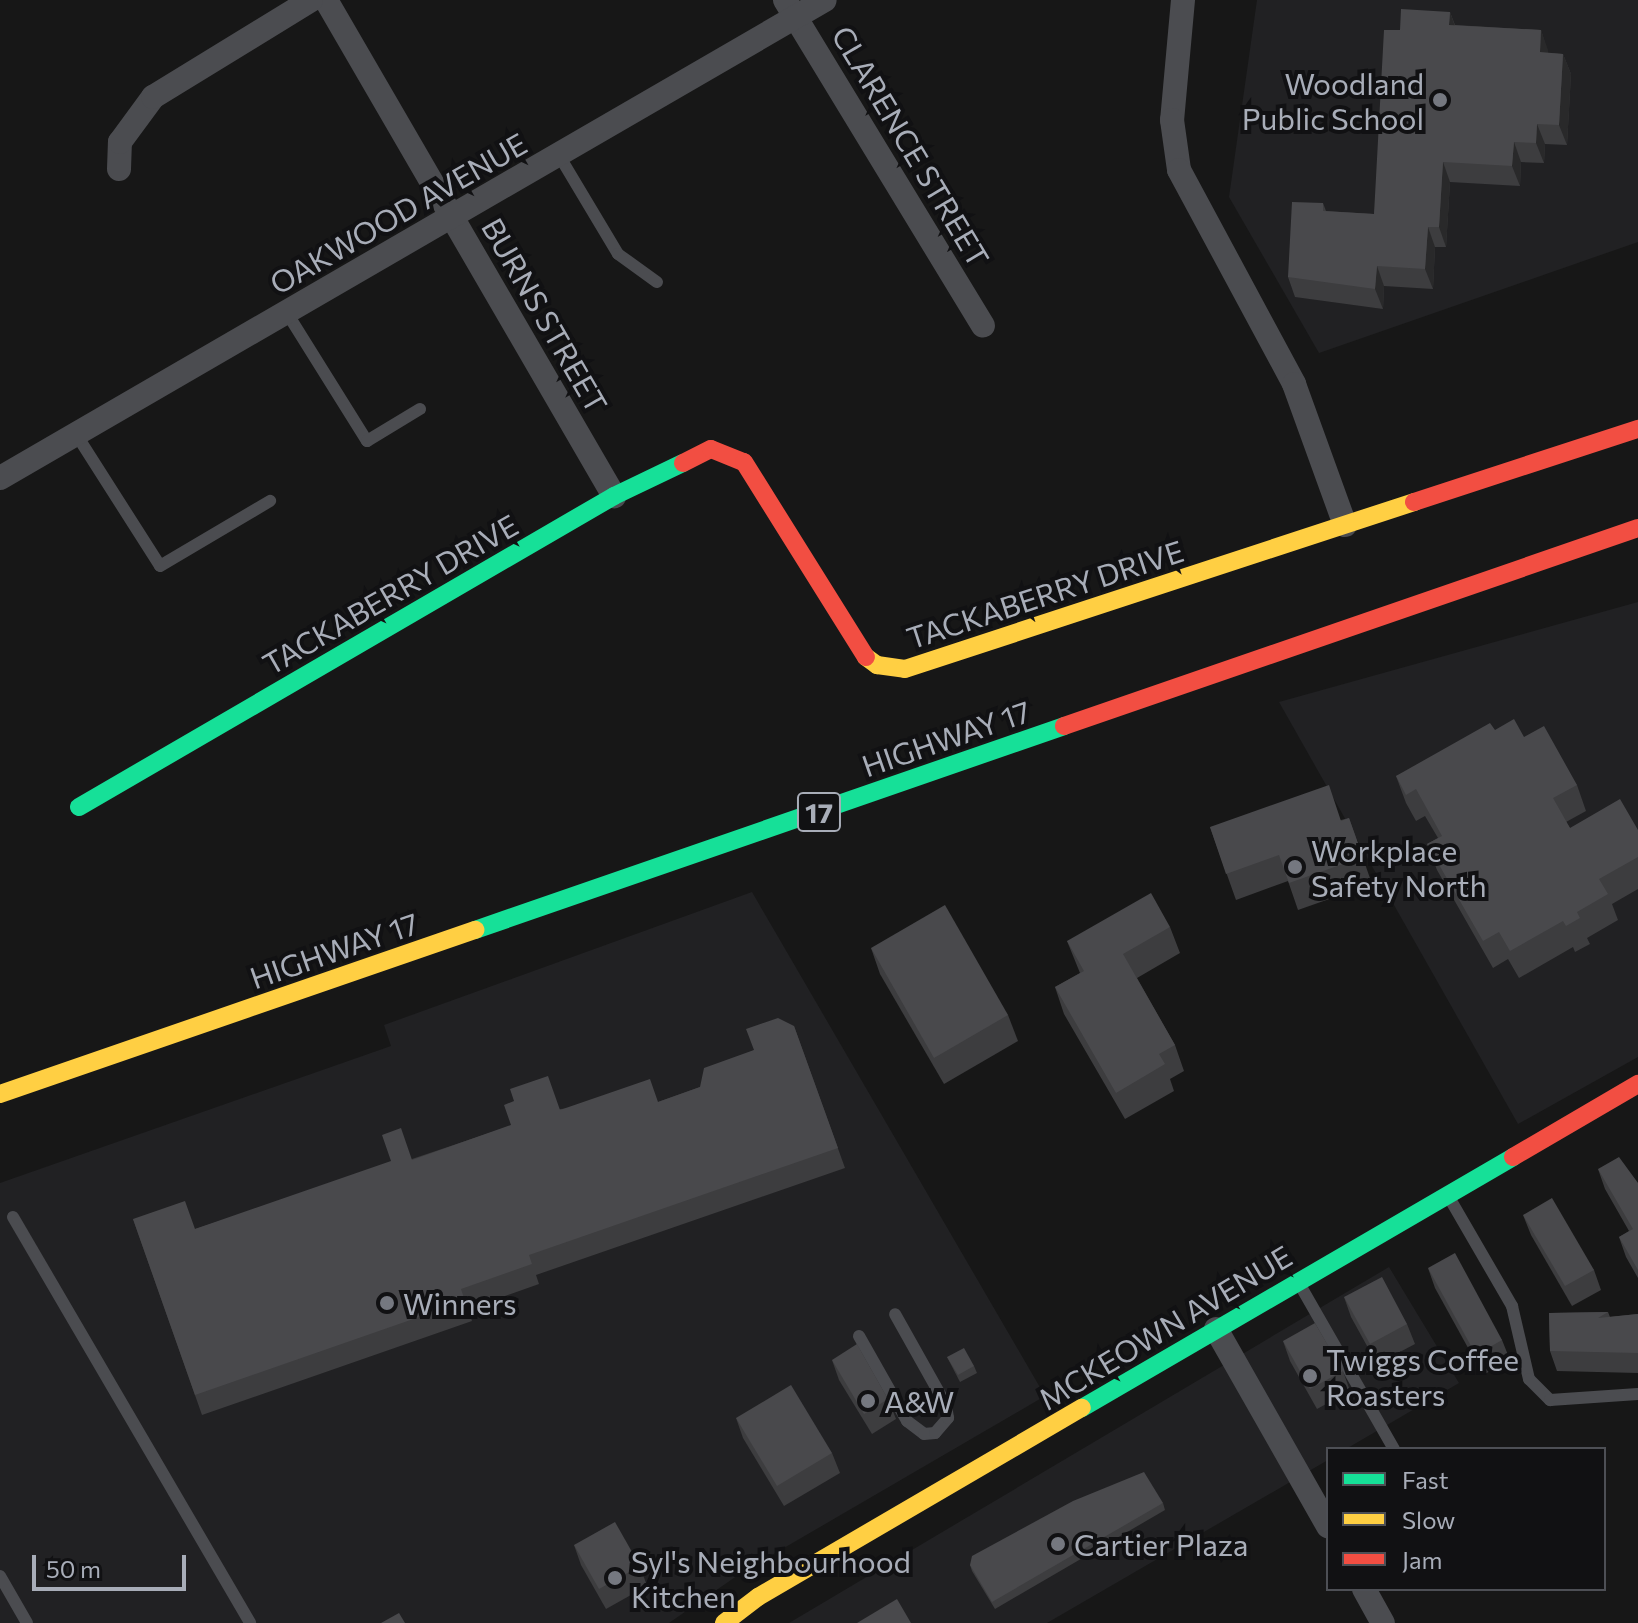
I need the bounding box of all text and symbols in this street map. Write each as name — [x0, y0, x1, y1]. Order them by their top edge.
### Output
street label: CLARENCE STREET — [825, 19, 997, 273]
place label: Woodland Public School — [1242, 65, 1424, 136]
marker: Woodland Public School — [1431, 91, 1449, 109]
street label: OAKWOOD AVENUE — [263, 125, 533, 301]
street label: BURNS STREET — [475, 211, 615, 419]
street label: TACKABERRY DRIVE — [256, 506, 524, 682]
street label: TACKABERRY DRIVE — [902, 532, 1188, 656]
street label: HIGHWAY 17 — [857, 692, 1035, 784]
road number: 17 — [795, 788, 843, 836]
place label: Workplace Safety North — [1311, 832, 1487, 902]
marker: Workplace Safety North — [1286, 858, 1304, 876]
street label: HIGHWAY 17 — [245, 904, 423, 996]
street label: MCKEOWN AVENUE — [1032, 1237, 1298, 1417]
place label: Winners — [403, 1285, 517, 1321]
marker: Winners — [378, 1294, 396, 1312]
place label: Twiggs Coffee Roasters — [1326, 1341, 1519, 1412]
marker: Twiggs Coffee Roasters — [1301, 1367, 1319, 1385]
place label: A&W — [884, 1383, 954, 1419]
marker: A&W — [859, 1392, 877, 1410]
legend — [1326, 1447, 1606, 1591]
text: Fast — [1402, 1465, 1449, 1494]
text: Slow — [1402, 1505, 1455, 1534]
place label: Cartier Plaza — [1074, 1526, 1249, 1562]
marker: Cartier Plaza — [1049, 1535, 1067, 1553]
scale bar — [36, 1539, 190, 1589]
place label: Syl's Neighbourhood Kitchen — [631, 1543, 911, 1614]
text: Jam — [1402, 1545, 1442, 1574]
text: 50 m — [46, 1554, 101, 1583]
marker: Syl's Neighbourhood Kitchen — [606, 1569, 624, 1587]

